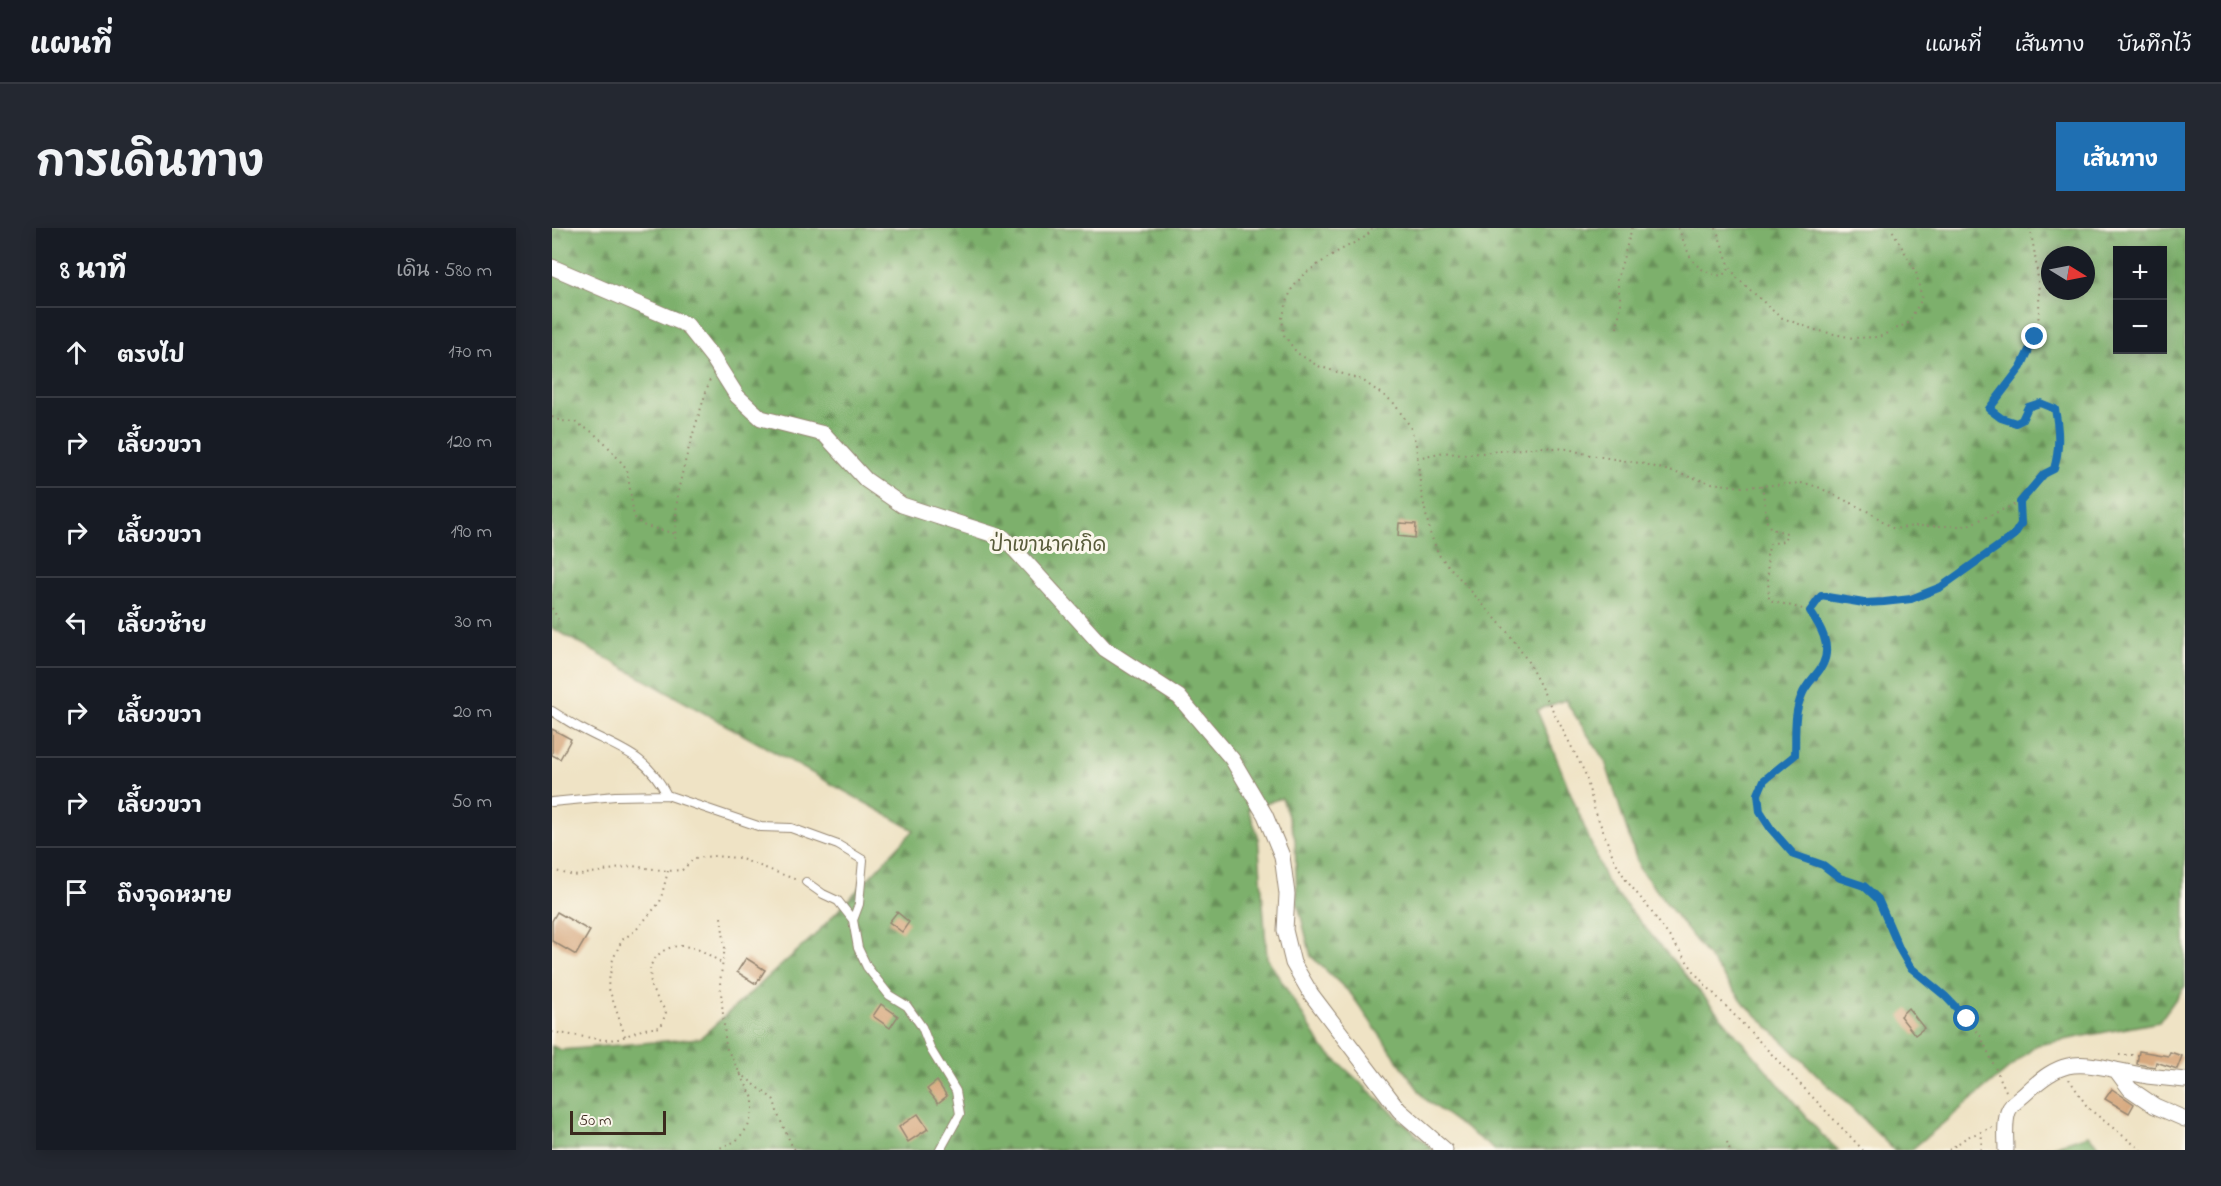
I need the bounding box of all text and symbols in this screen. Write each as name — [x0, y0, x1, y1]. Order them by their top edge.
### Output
text: แผนที่ — [30, 26, 112, 67]
text: แผนที่ — [1925, 31, 1982, 61]
text: เส้นทาง — [2015, 31, 2084, 61]
text: บันทึกไว้ — [2117, 31, 2191, 61]
button: เส้นทาง — [2056, 122, 2185, 191]
text: การเดินทาง — [36, 134, 264, 195]
north arrow — [2041, 246, 2095, 300]
map controls — [2113, 246, 2167, 354]
button: + — [2113, 246, 2167, 300]
text: 8 นาที — [60, 253, 126, 291]
text: เดิน · 580 m — [396, 257, 492, 286]
button: − — [2113, 300, 2167, 354]
route end — [2021, 323, 2047, 349]
icon: ahead — [60, 336, 93, 369]
text: 170 m — [448, 338, 492, 367]
text: ตรงไป — [117, 341, 185, 373]
icon: right — [60, 426, 93, 459]
text: 120 m — [447, 428, 492, 457]
text: เลี้ยวขวา — [117, 431, 201, 463]
icon: right — [60, 516, 93, 549]
text: 190 m — [450, 518, 492, 547]
text: เลี้ยวขวา — [117, 521, 201, 553]
park label: ป่าเขานาคเกิด — [990, 531, 1106, 561]
icon: left — [60, 606, 93, 639]
text: 30 m — [455, 608, 492, 637]
text: เลี้ยวซ้าย — [117, 611, 207, 643]
icon: right — [60, 696, 93, 729]
text: 20 m — [453, 698, 492, 727]
text: เลี้ยวขวา — [117, 701, 201, 733]
icon: right — [60, 786, 93, 819]
text: 50 m — [451, 788, 492, 817]
text: เลี้ยวขวา — [117, 791, 201, 823]
icon: arrive — [60, 876, 93, 909]
text: ถึงจุดหมาย — [117, 881, 232, 913]
route start — [1953, 1005, 1979, 1031]
scale bar — [570, 1108, 666, 1136]
text: 50 m — [579, 1109, 611, 1133]

